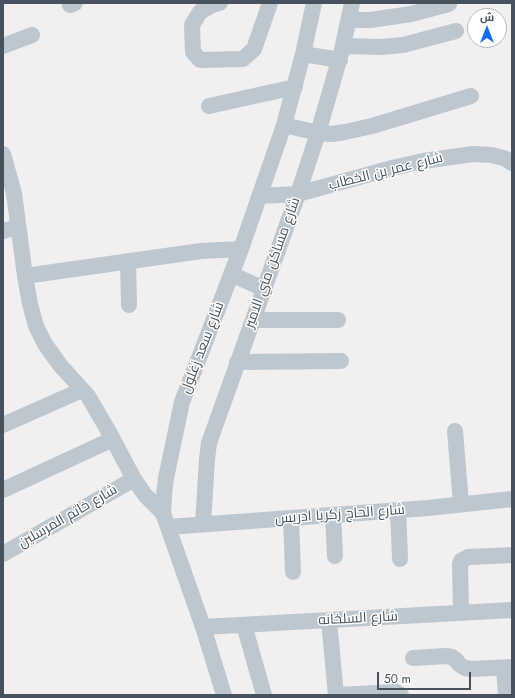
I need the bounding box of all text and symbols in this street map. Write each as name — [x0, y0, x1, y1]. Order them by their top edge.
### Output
north arrow — [467, 8, 507, 48]
text: ش — [480, 9, 494, 25]
street label: شارع عمر بن الخطاب — [327, 150, 445, 194]
street label: شارع مساكن مني الامير — [242, 195, 304, 331]
street label: شارع سعد زغلول — [178, 300, 228, 396]
street label: شارع خاتم المرسلين — [16, 482, 120, 552]
street label: شارع الحاج زكريا ادريس — [274, 502, 406, 528]
street label: شارع السلخانه — [318, 609, 398, 629]
scale bar — [379, 664, 473, 690]
text: 50 m — [384, 670, 411, 688]

